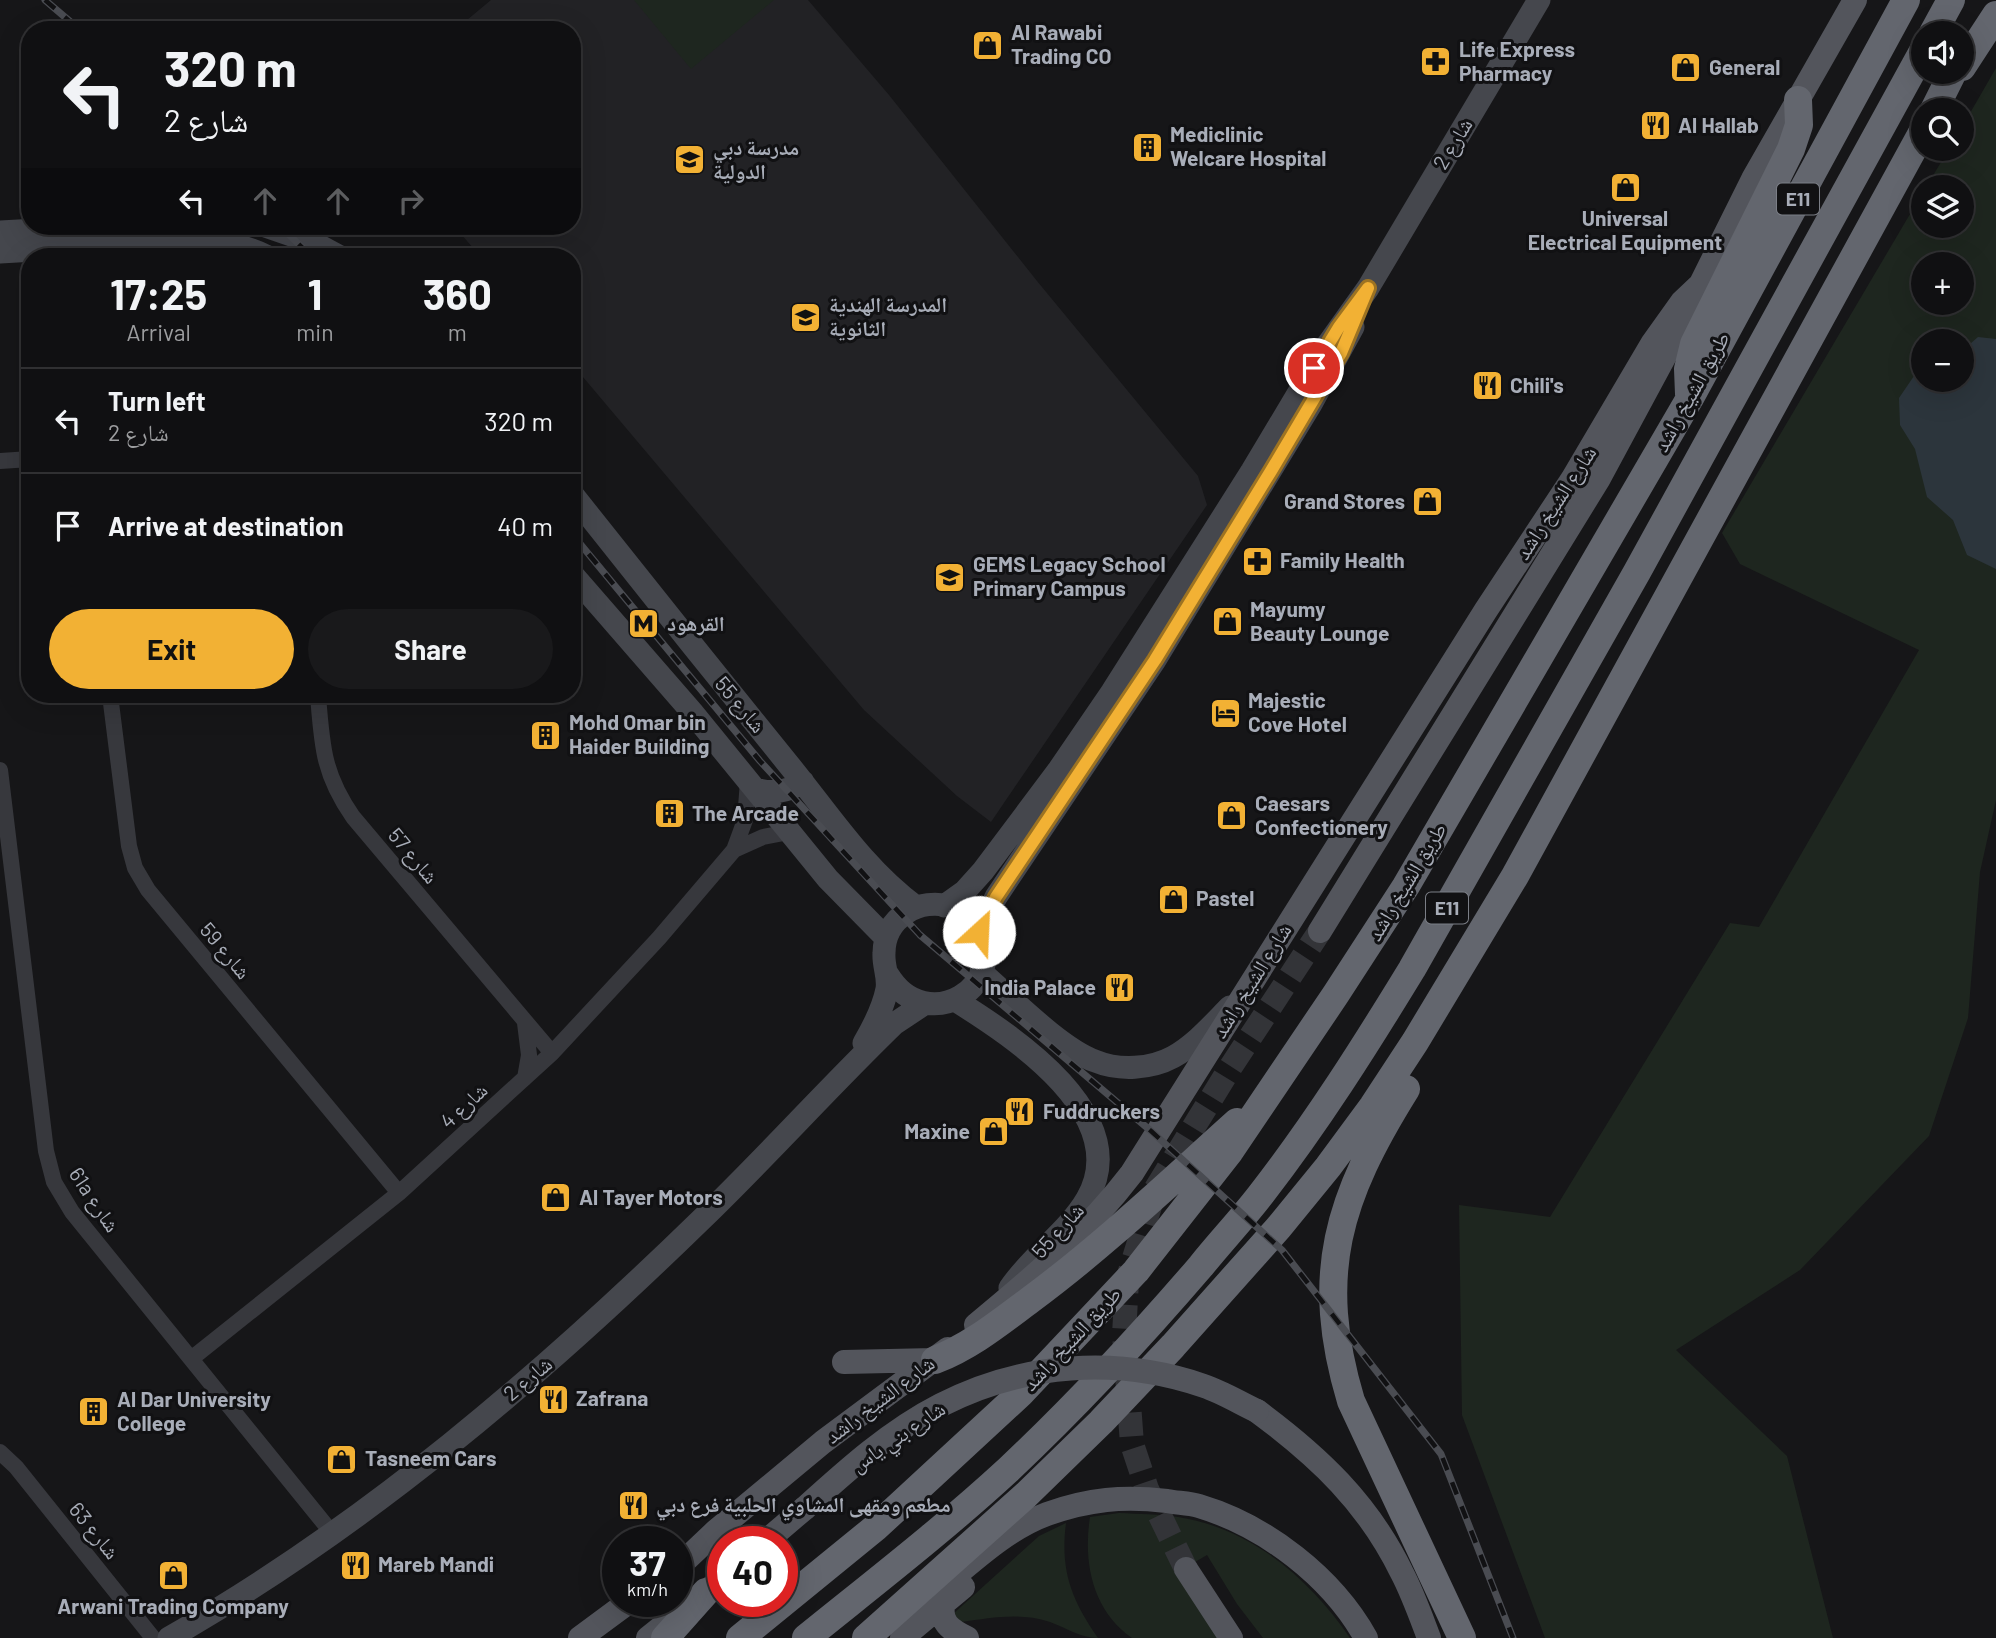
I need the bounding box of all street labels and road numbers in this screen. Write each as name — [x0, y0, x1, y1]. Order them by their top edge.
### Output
street label: شارع 2 — [1427, 113, 1478, 174]
road number: E11 — [1777, 183, 1819, 214]
street label: طريق الشيخ راشد — [1647, 327, 1736, 457]
street label: شارع الشيخ راشد — [1509, 441, 1602, 565]
street label: شارع 55 — [709, 671, 772, 739]
street label: طريق الشيخ راشد — [1361, 818, 1452, 946]
street label: شارع 57 — [382, 822, 445, 889]
road number: E11 — [1426, 893, 1468, 924]
street label: شارع 59 — [194, 917, 257, 985]
street label: شارع الشيخ راشد — [1206, 918, 1298, 1043]
street label: شارع 4 — [434, 1077, 493, 1135]
street label: 61a شارع — [63, 1162, 126, 1237]
street label: شارع 55 — [1026, 1197, 1090, 1264]
street label: طريق الشيخ راشد — [1016, 1281, 1127, 1397]
street label: شارع 2 — [498, 1350, 558, 1407]
street label: شارع الشيخ راشد — [820, 1350, 940, 1450]
street label: شارع بني ياس — [845, 1395, 952, 1481]
street label: شارع 63 — [63, 1497, 126, 1565]

